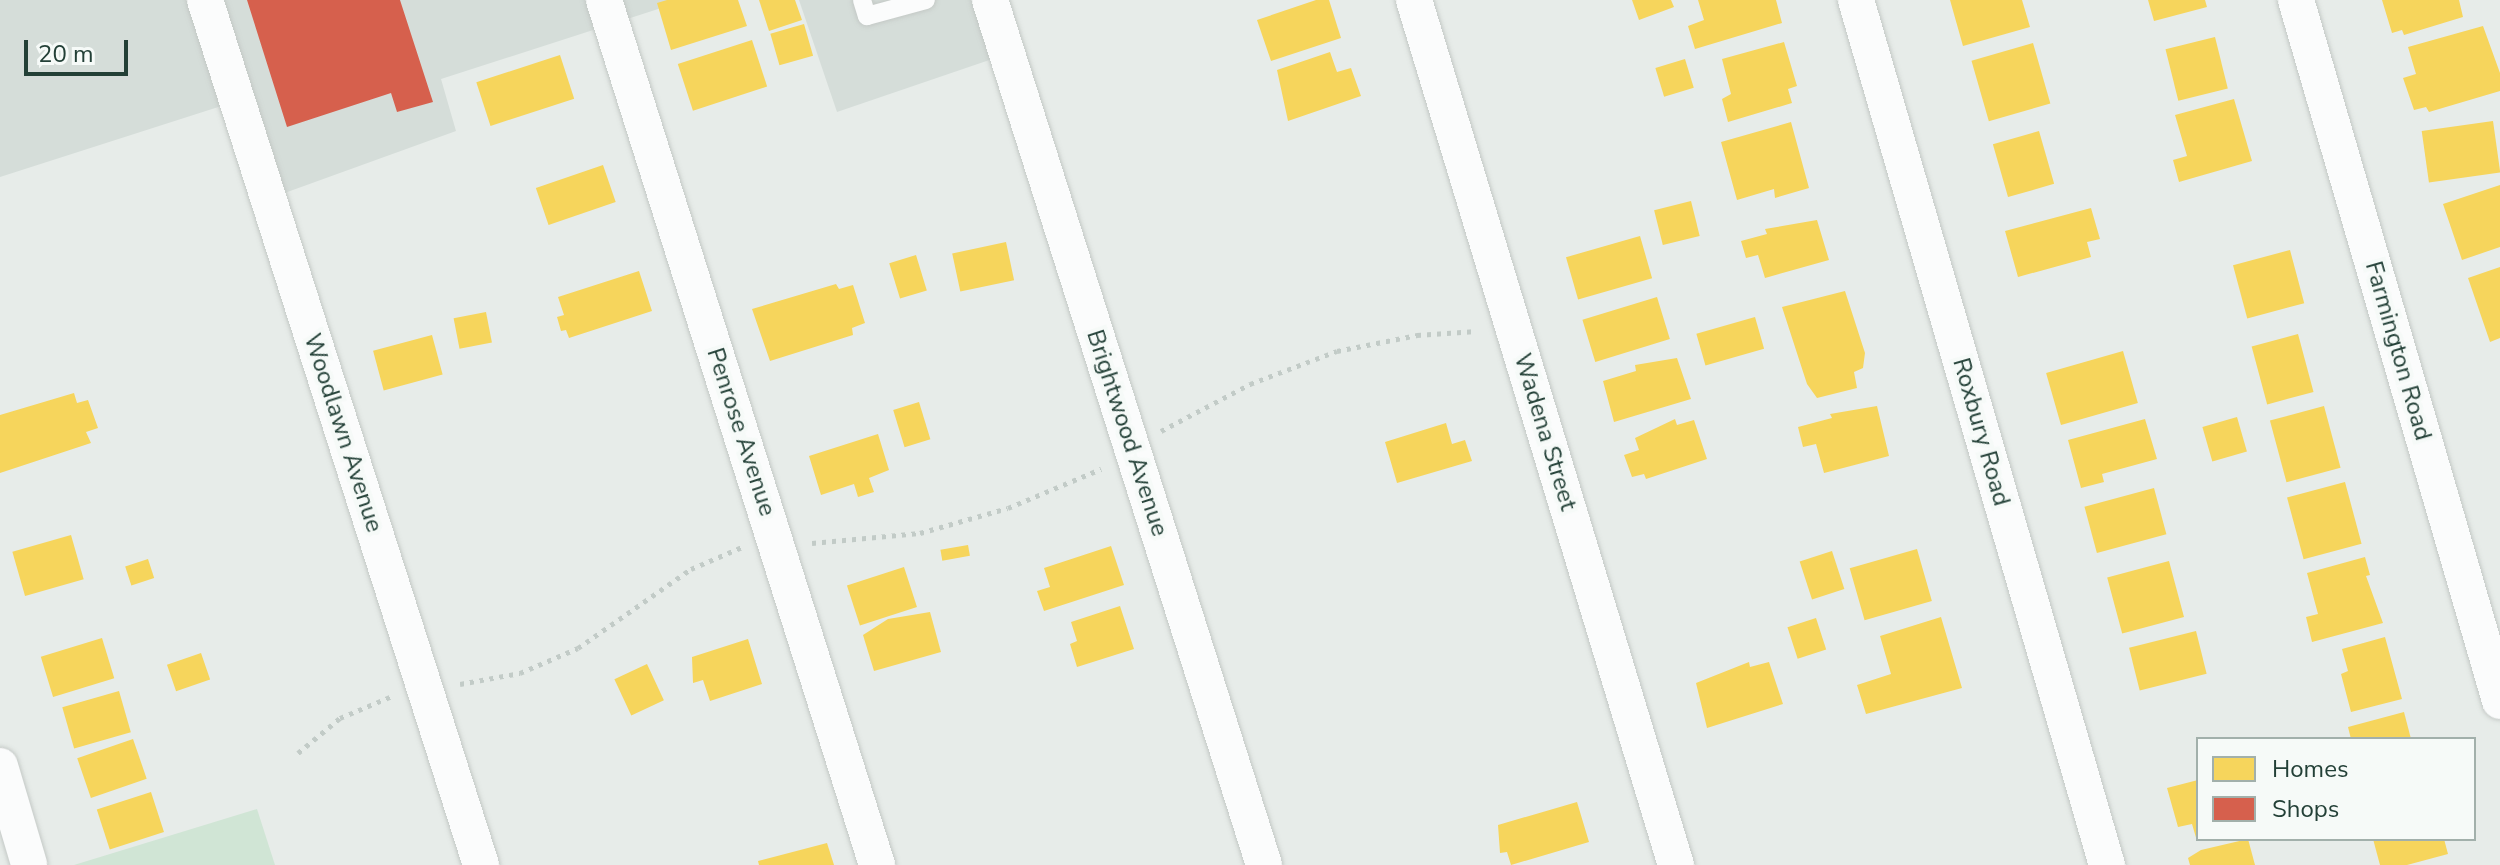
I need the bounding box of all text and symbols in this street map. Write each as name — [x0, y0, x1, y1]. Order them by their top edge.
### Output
scale bar — [28, 24, 132, 74]
text: 20 m — [38, 38, 94, 70]
street label: Farmington Road — [2359, 258, 2437, 444]
street label: Brightwood Avenue — [1080, 326, 1174, 540]
street label: Woodlawn Avenue — [297, 330, 389, 536]
street label: Penrose Avenue — [700, 344, 782, 520]
street label: Wadena Street — [1507, 350, 1583, 514]
street label: Roxbury Road — [1946, 355, 2016, 509]
legend — [2196, 737, 2476, 841]
text: Homes — [2272, 753, 2348, 785]
text: Shops — [2272, 793, 2339, 825]

